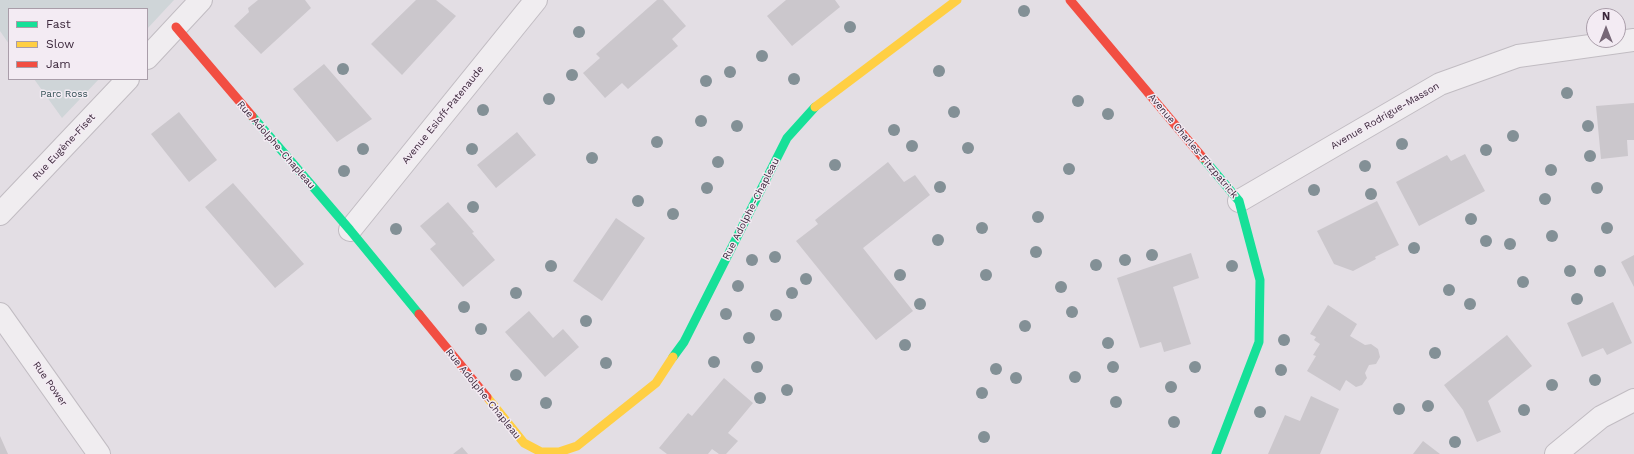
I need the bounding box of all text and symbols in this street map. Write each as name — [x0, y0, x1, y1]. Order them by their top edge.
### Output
legend — [8, 8, 148, 80]
north arrow — [1586, 8, 1626, 48]
text: N — [1602, 10, 1610, 23]
text: Fast — [46, 17, 71, 31]
text: Slow — [46, 37, 74, 51]
text: Jam — [46, 57, 71, 71]
street label: Avenue Esioff-Patenaude — [400, 63, 486, 167]
street label: Avenue Rodrigue-Masson — [1329, 80, 1441, 152]
park label: Parc Ross — [40, 88, 88, 100]
street label: Avenue Charles-Fitzpatrick — [1146, 91, 1240, 201]
street label: Rue Adolphe-Chapleau — [235, 99, 317, 191]
street label: Rue Eugène-Fiset — [30, 111, 98, 183]
street label: Rue Adolphe-Chapleau — [720, 156, 782, 262]
street label: Rue Adolphe-Chapleau — [443, 346, 523, 442]
street label: Rue Power — [30, 359, 70, 409]

